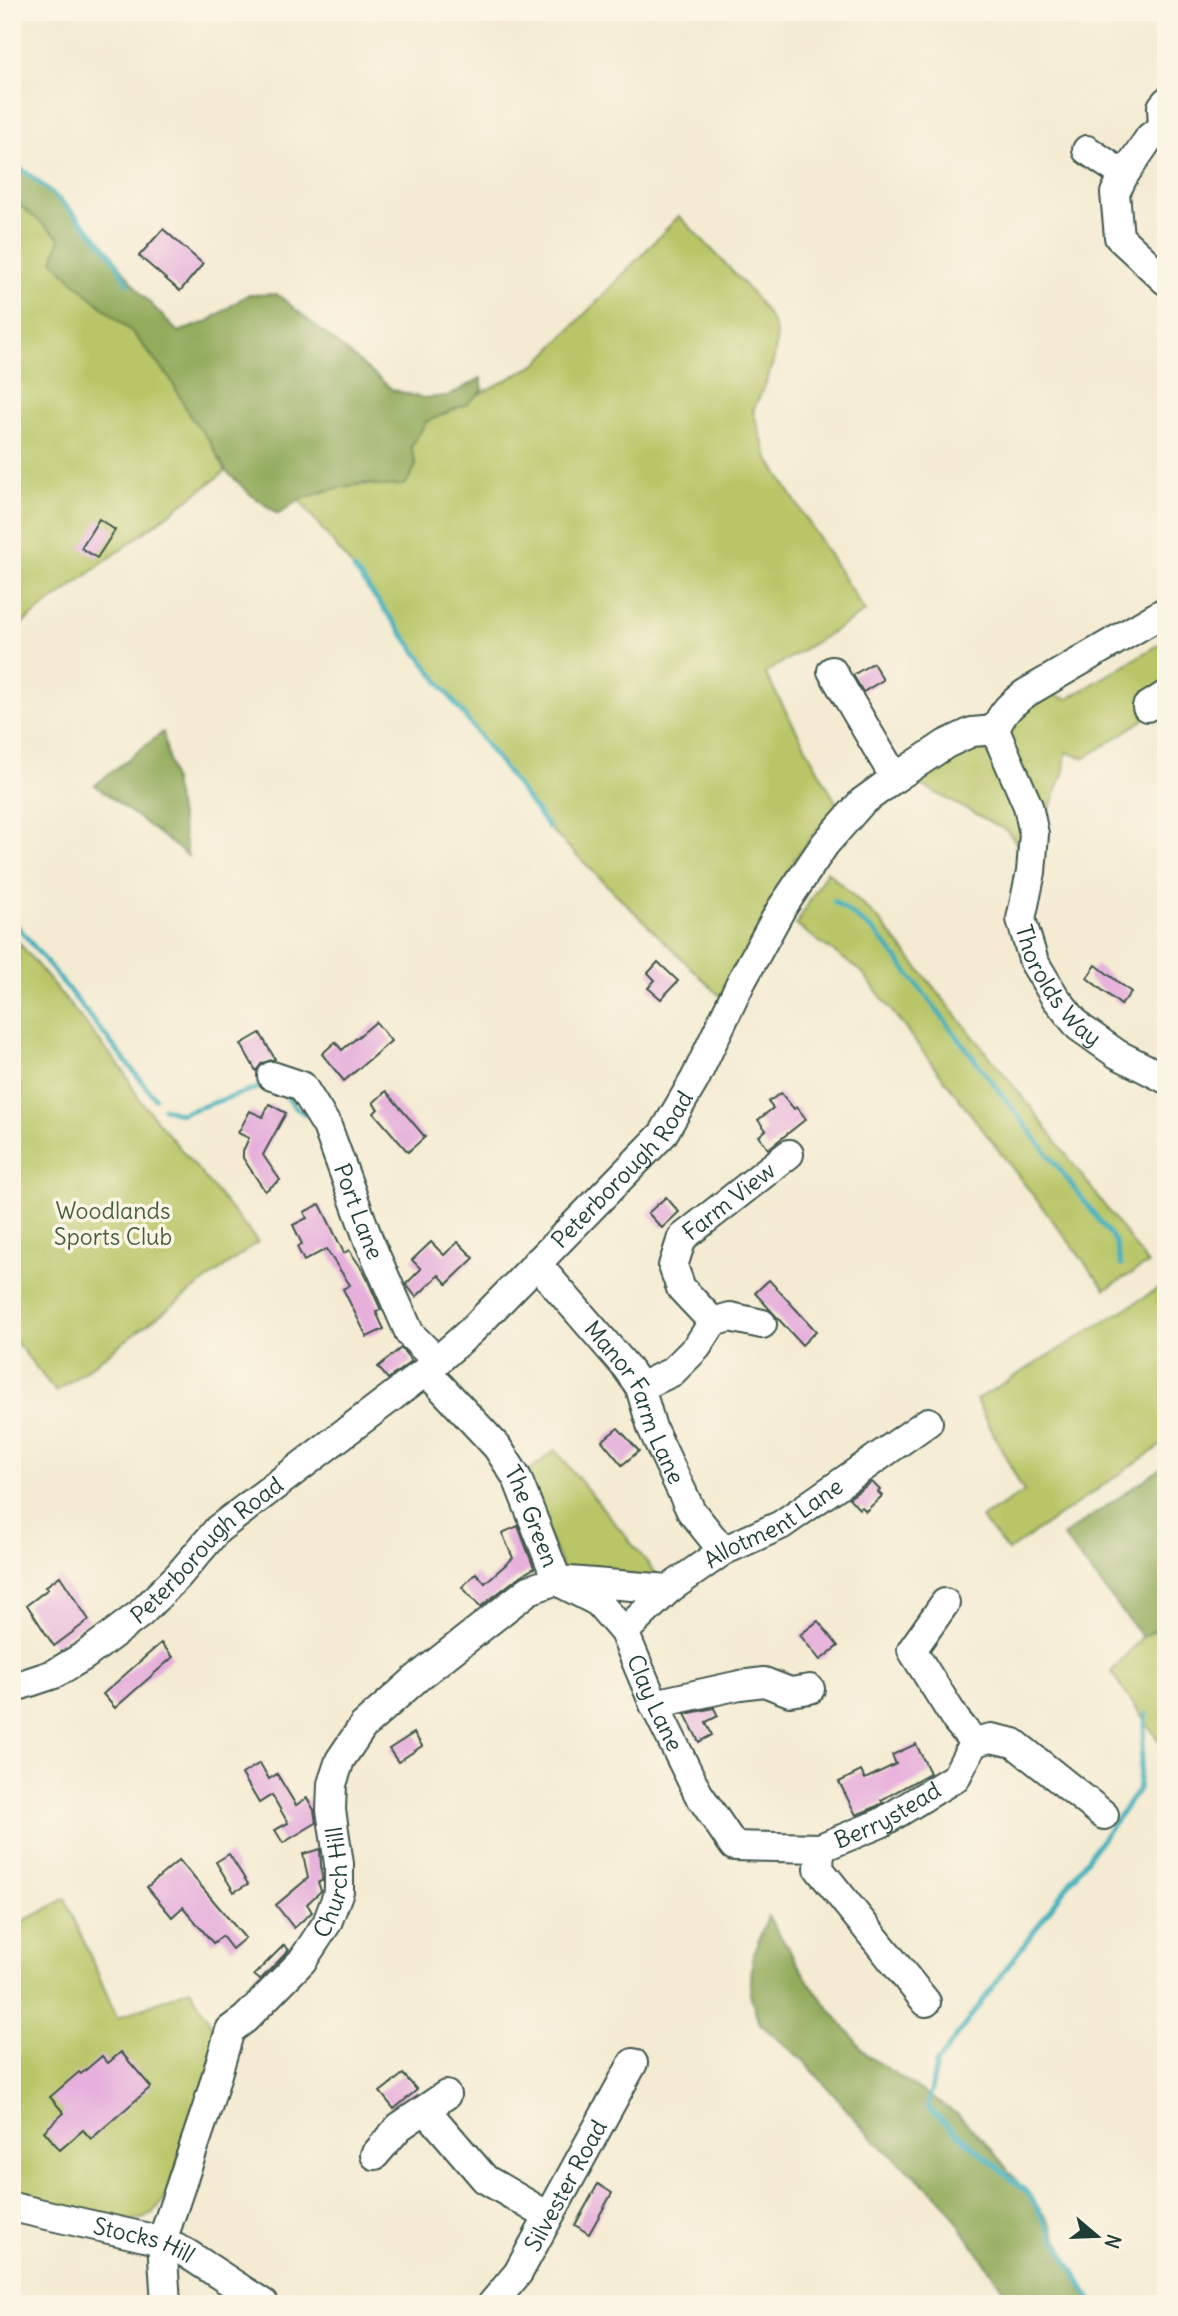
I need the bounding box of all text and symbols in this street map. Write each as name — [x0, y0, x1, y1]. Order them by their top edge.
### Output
street label: Thorolds Way — [1010, 921, 1107, 1052]
street label: Peterborough Road — [545, 1085, 699, 1254]
street label: Farm View — [676, 1155, 781, 1246]
street label: Port Lane — [328, 1159, 390, 1264]
park label: Woodlands Sports Club — [54, 1196, 172, 1251]
street label: Manor Farm Lane — [578, 1314, 691, 1489]
street label: The Green — [499, 1460, 565, 1571]
street label: Peterborough Road — [125, 1470, 289, 1630]
street label: Allotment Lane — [698, 1471, 848, 1574]
street label: Clay Lane — [621, 1650, 690, 1756]
street label: Berrystead — [830, 1775, 946, 1855]
street label: Church Hill — [306, 1825, 353, 1943]
street label: Silvester Road — [518, 2115, 613, 2256]
north arrow — [1062, 2200, 1132, 2270]
street label: Stocks Hill — [91, 2211, 201, 2269]
text: N — [1100, 2231, 1127, 2252]

